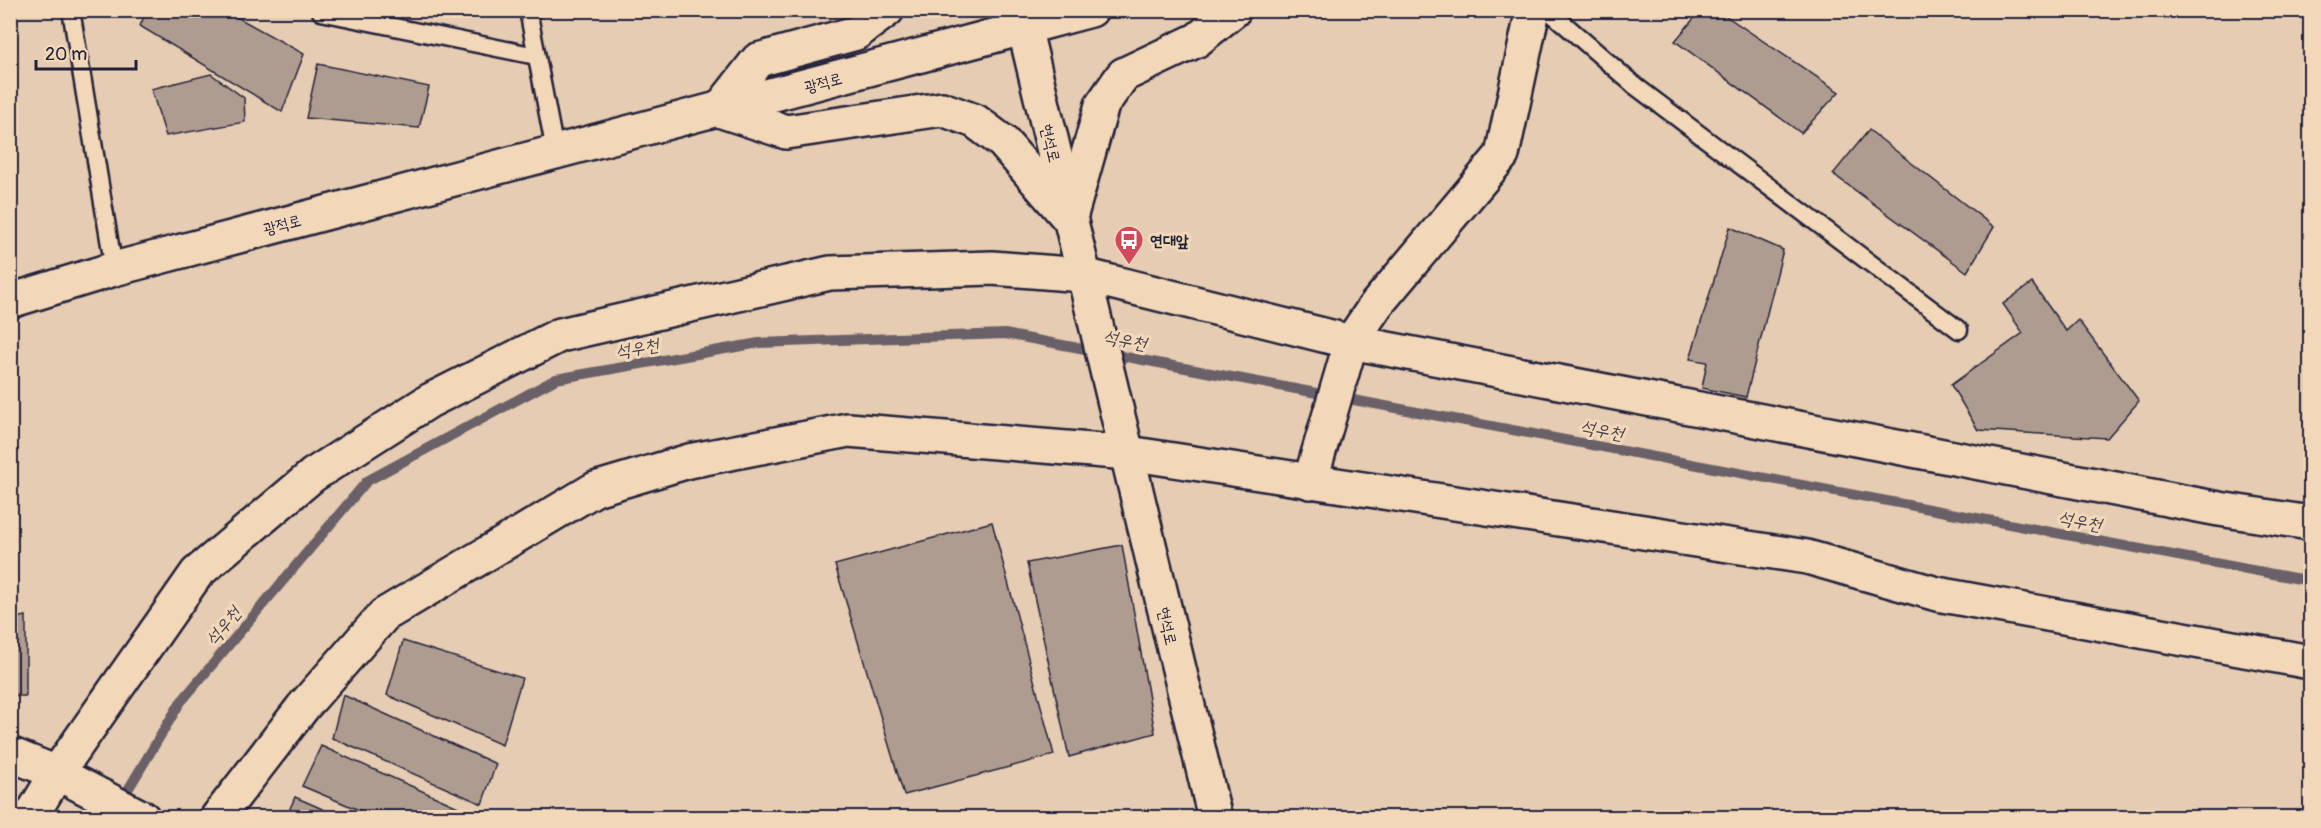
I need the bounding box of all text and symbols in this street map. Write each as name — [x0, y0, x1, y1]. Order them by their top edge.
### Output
scale bar — [36, 33, 136, 71]
text: 20 m — [45, 43, 87, 66]
street label: 광적로 — [802, 68, 845, 98]
street label: 현석로 — [1036, 122, 1064, 164]
street label: 광적로 — [261, 210, 304, 240]
bus stop icon: 연대앞 — [1113, 224, 1145, 266]
place label: 연대앞 — [1150, 231, 1189, 251]
water label: 석우천 — [1101, 325, 1150, 356]
water label: 석우천 — [614, 333, 662, 364]
water label: 석우천 — [1578, 415, 1627, 446]
water label: 석우천 — [2056, 506, 2105, 537]
water label: 석우천 — [201, 601, 247, 650]
street label: 현석로 — [1153, 605, 1181, 647]

